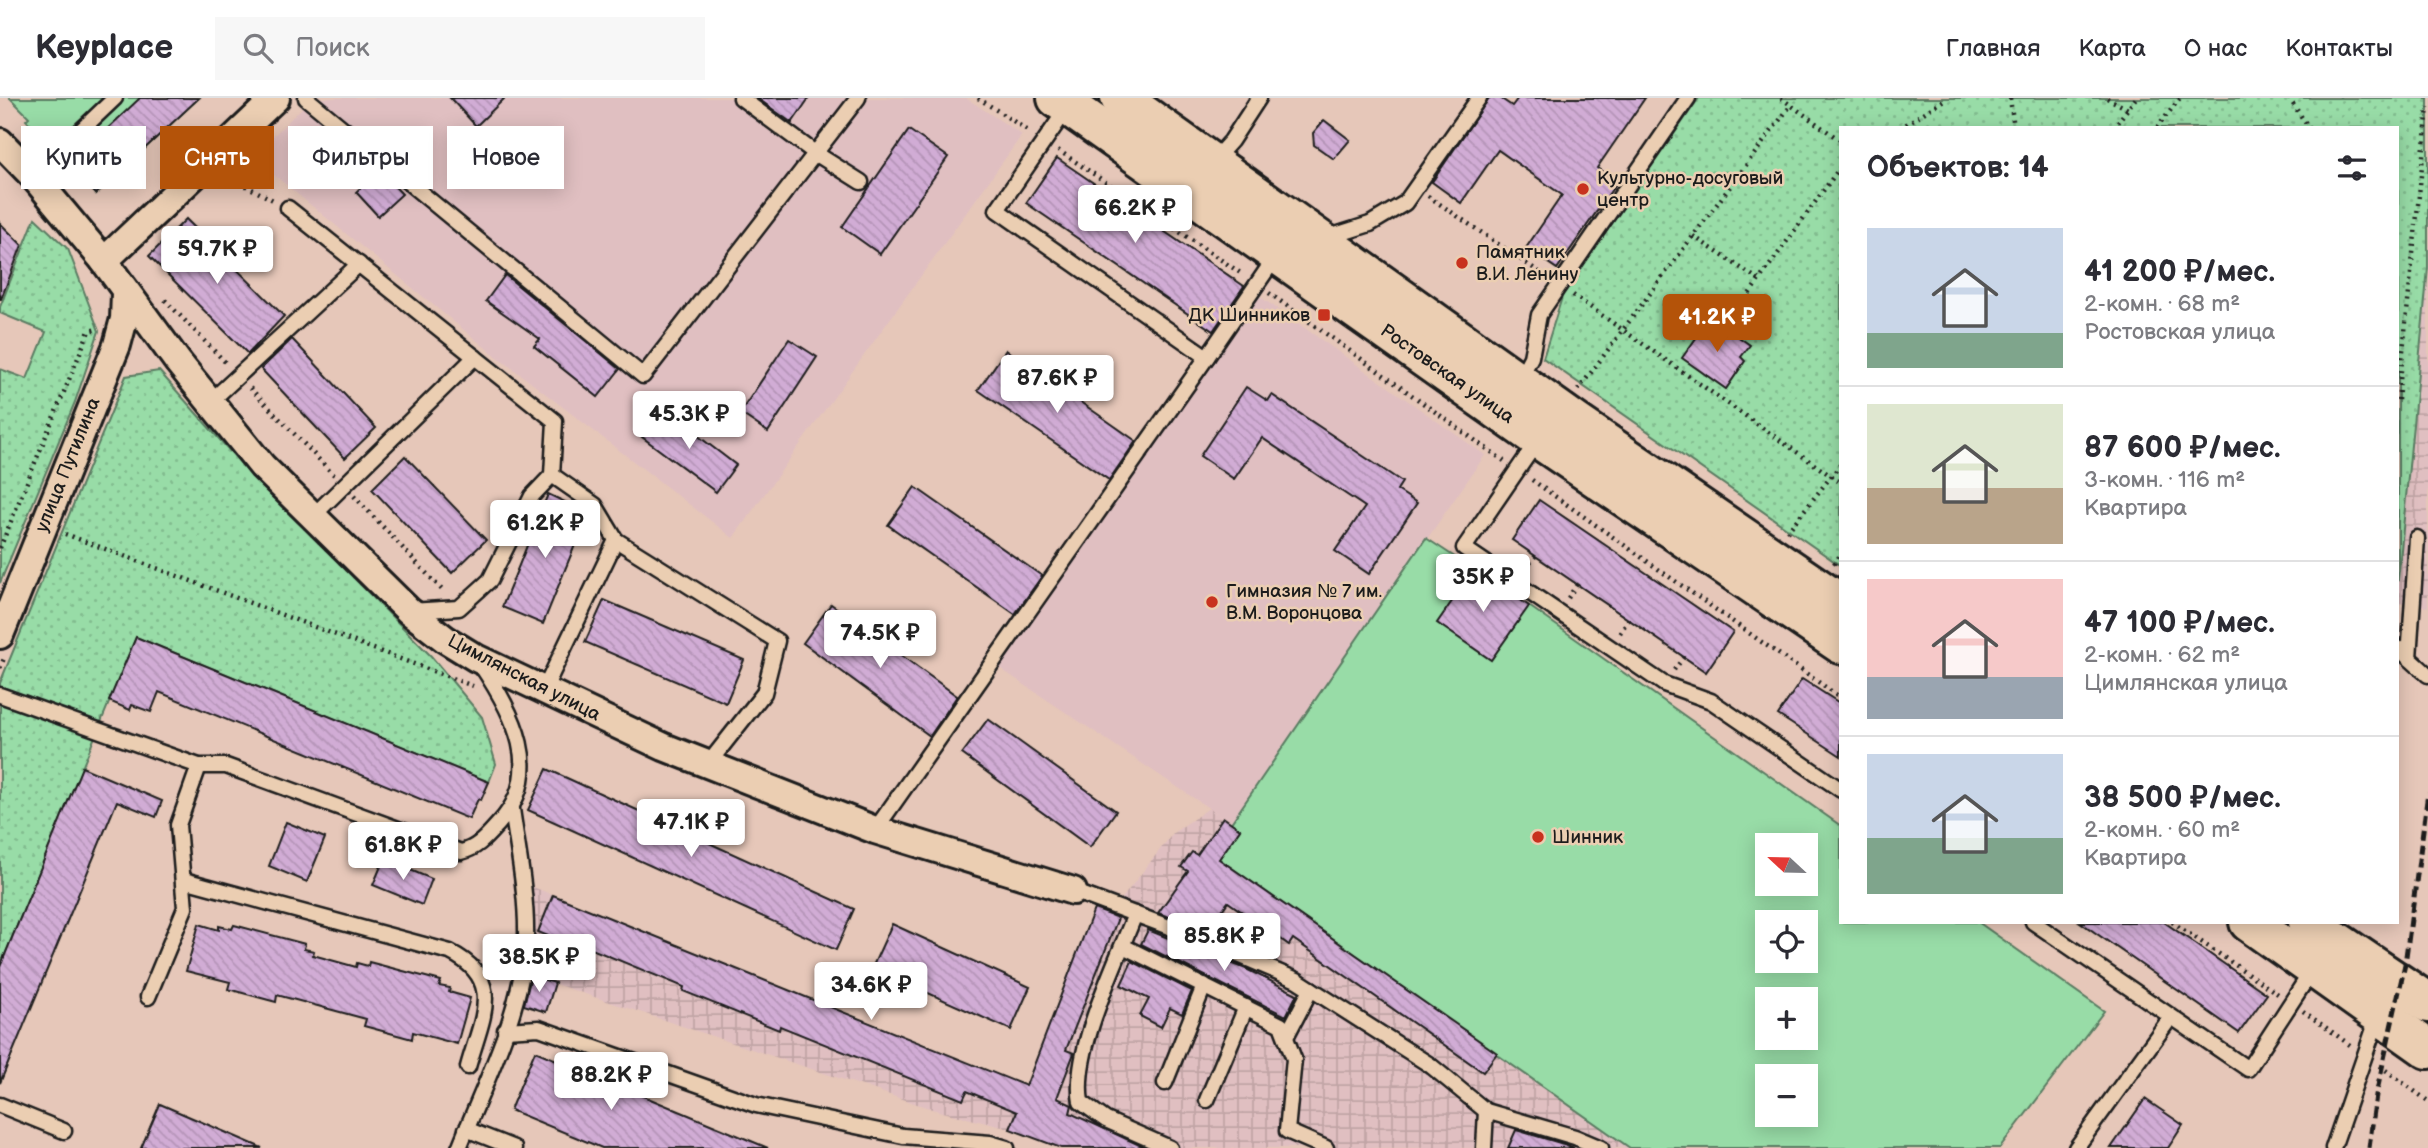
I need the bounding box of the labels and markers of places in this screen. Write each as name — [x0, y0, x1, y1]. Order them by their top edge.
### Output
place label: Культурно-досуговый центр — [1597, 167, 1783, 212]
marker: Культурно-досуговый центр — [1575, 181, 1591, 197]
pin: 66.2K ₽ — [1070, 186, 1200, 245]
pin: 59.7K ₽ — [152, 226, 282, 286]
place label: Памятник В.И. Ленину — [1476, 241, 1578, 286]
marker: Памятник В.И. Ленину — [1454, 255, 1470, 271]
pin: 41.2K ₽ — [1652, 294, 1782, 354]
place label: ДК Шинников — [1188, 304, 1310, 327]
marker: ДК Шинников — [1316, 307, 1332, 323]
pin: 87.6K ₽ — [992, 356, 1122, 415]
pin: 45.3K ₽ — [624, 392, 754, 451]
pin: 61.2K ₽ — [480, 500, 610, 560]
pin: 35K ₽ — [1434, 554, 1532, 614]
place label: Гимназия № 7 им. В.М. Воронцова — [1226, 580, 1382, 625]
marker: Гимназия № 7 им. В.М. Воронцова — [1204, 594, 1220, 610]
pin: 74.5K ₽ — [815, 610, 945, 670]
pin: 47.1K ₽ — [626, 800, 756, 859]
pin: 61.8K ₽ — [338, 822, 468, 882]
place label: Шинник — [1552, 826, 1623, 849]
marker: Шинник — [1530, 829, 1546, 845]
pin: 85.8K ₽ — [1159, 914, 1289, 973]
pin: 38.5K ₽ — [474, 934, 604, 994]
pin: 34.6K ₽ — [806, 962, 936, 1022]
pin: 88.2K ₽ — [546, 1052, 676, 1112]

